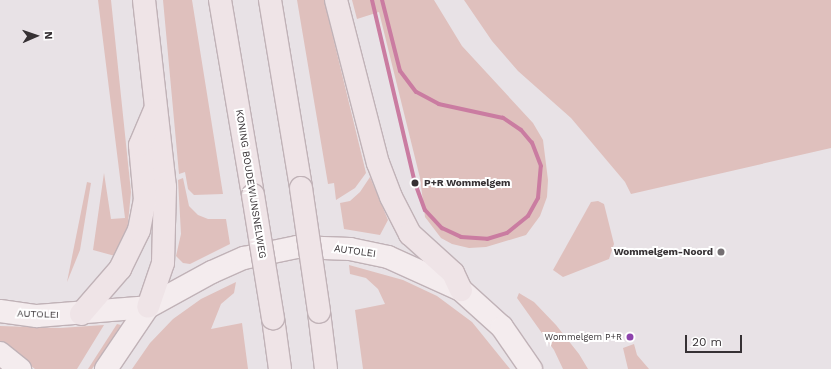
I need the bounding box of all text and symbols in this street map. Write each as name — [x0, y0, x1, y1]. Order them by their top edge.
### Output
north arrow — [16, 16, 56, 56]
text: N — [42, 31, 55, 40]
street label: KONING BOUDEWIJNSNELWEG — [233, 109, 269, 259]
marker: P+R Wommelgem — [408, 176, 422, 190]
place label: P+R Wommelgem — [424, 177, 511, 189]
street label: AUTOLEI — [333, 242, 377, 260]
place label: Wommelgem-Noord — [614, 246, 713, 258]
marker: Wommelgem-Noord — [716, 247, 726, 257]
street label: AUTOLEI — [17, 307, 59, 321]
scale bar — [687, 327, 744, 353]
place label: Wommelgem P+R — [545, 332, 622, 342]
marker: Wommelgem P+R — [625, 332, 635, 342]
text: 20 m — [692, 335, 722, 349]

